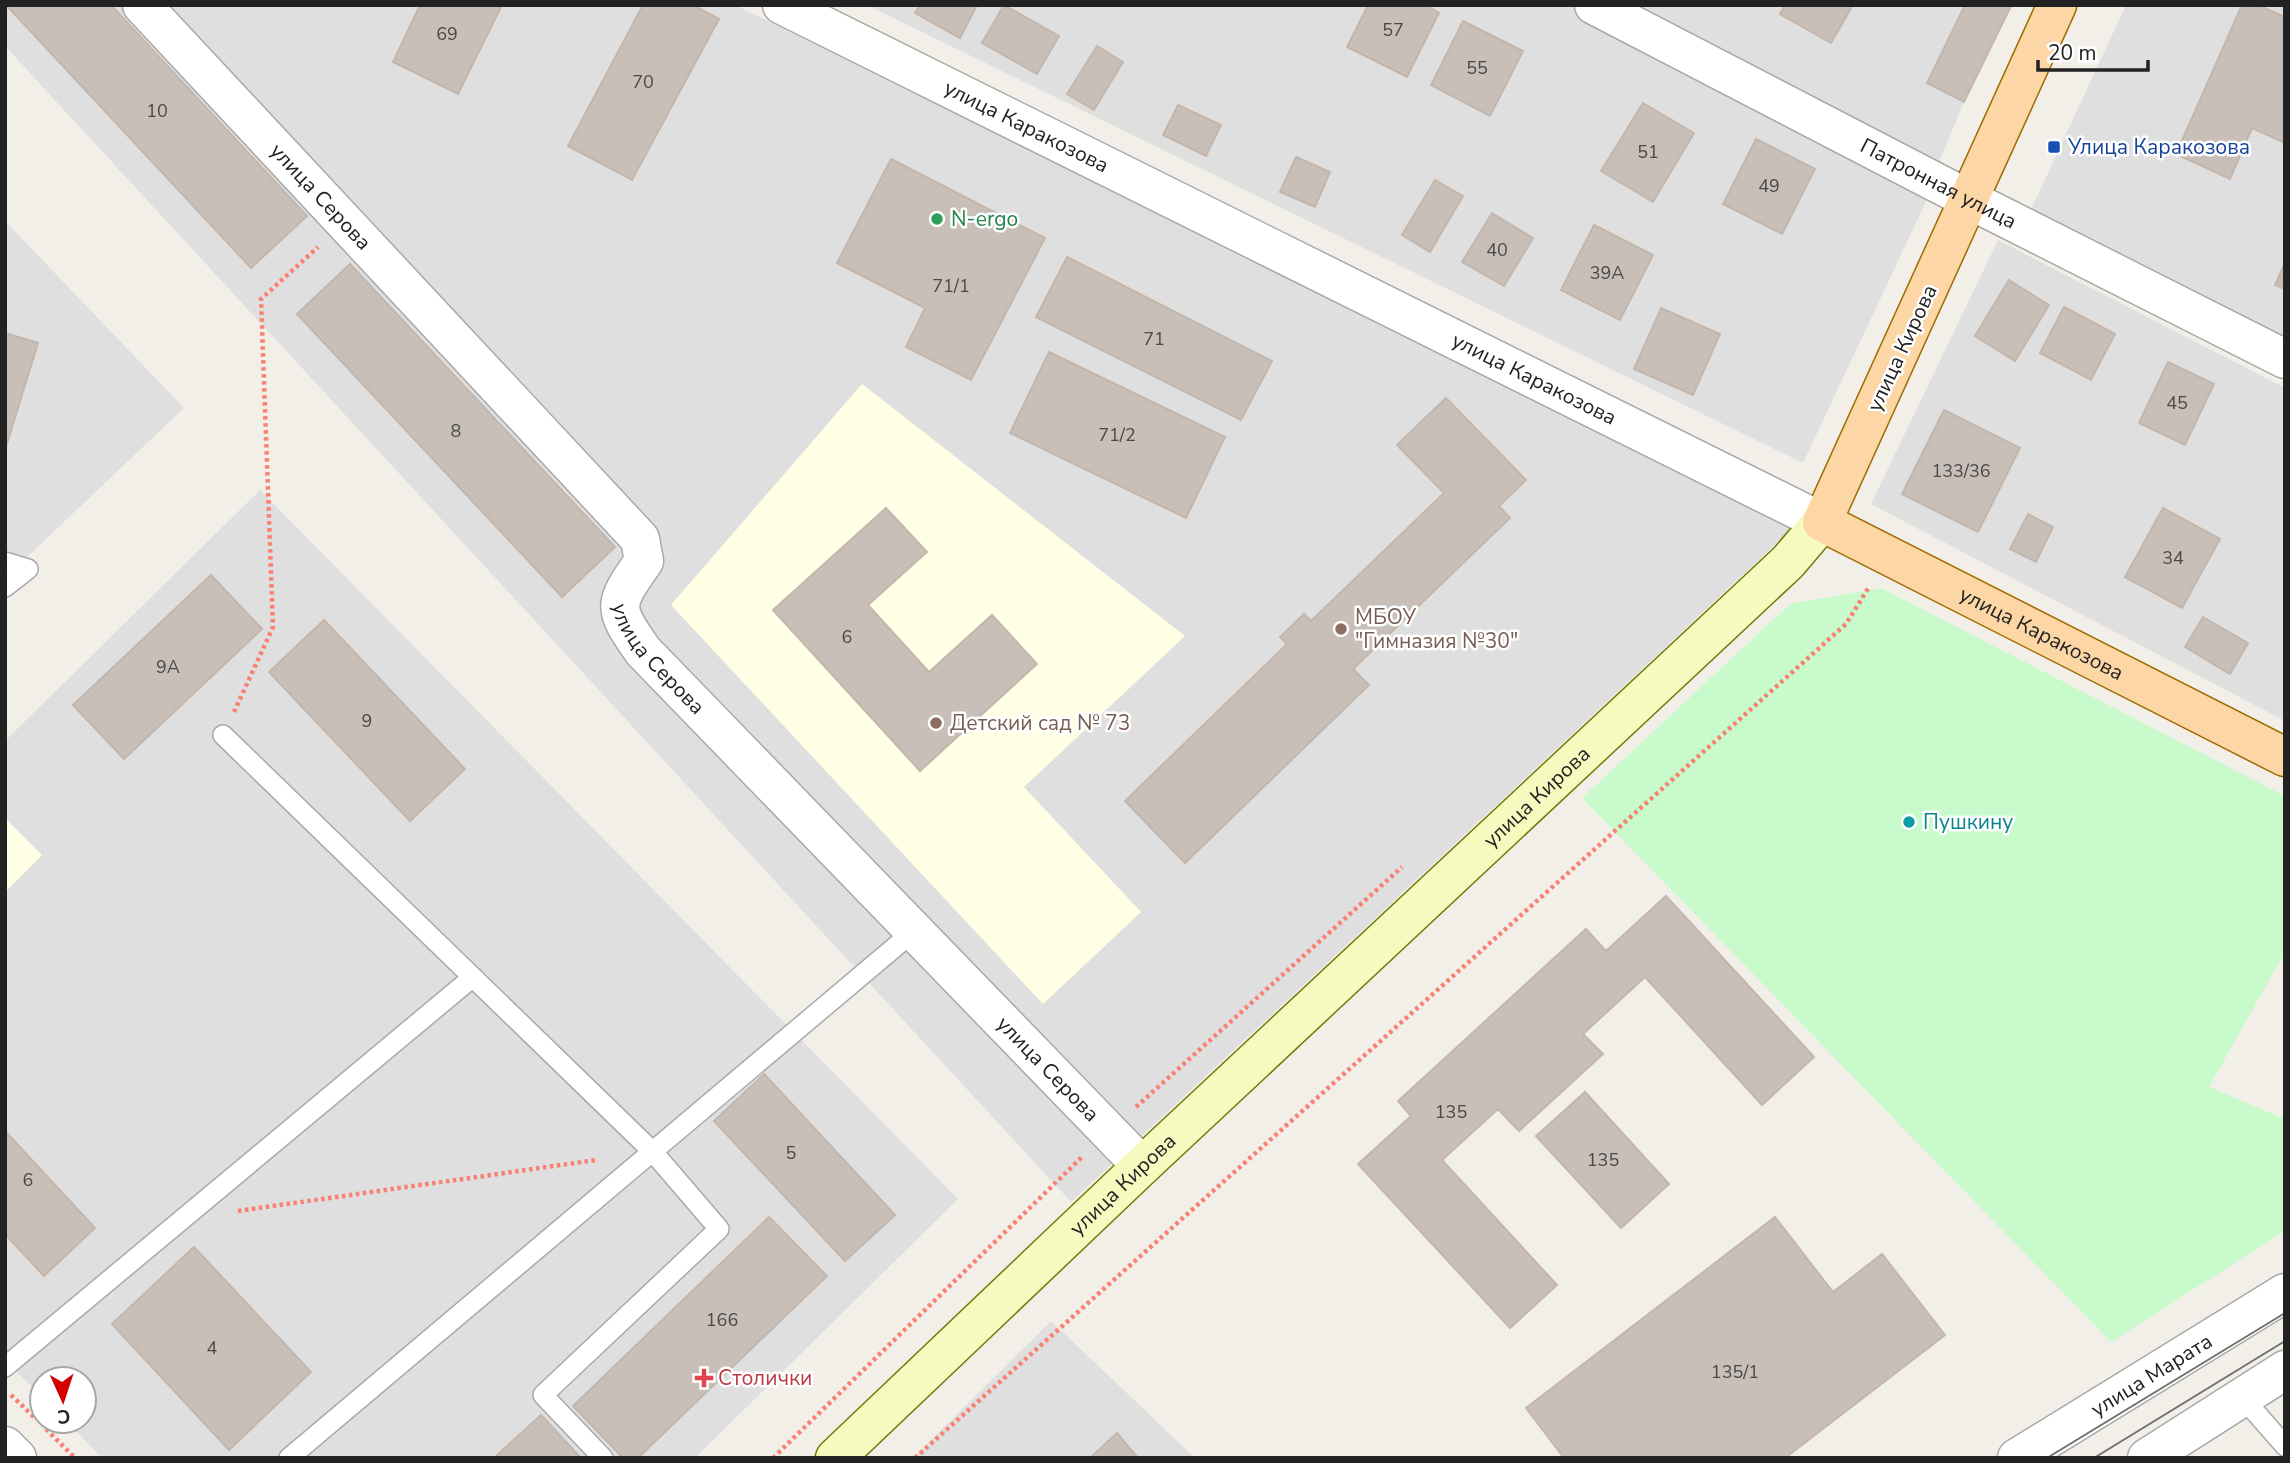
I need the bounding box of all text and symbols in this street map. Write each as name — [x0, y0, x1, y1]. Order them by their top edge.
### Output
house number: 57 — [1382, 18, 1404, 42]
house number: 69 — [436, 22, 458, 46]
scale bar — [2038, 28, 2148, 72]
text: 20 m — [2048, 39, 2097, 67]
house number: 55 — [1466, 56, 1488, 80]
house number: 70 — [632, 70, 654, 94]
street label: улица Каракозова — [939, 74, 1114, 179]
house number: 10 — [146, 99, 168, 123]
street label: Патронная улица — [1856, 132, 2021, 235]
place label: Улица Каракозова — [2067, 133, 2250, 161]
street label: улица Серова — [264, 137, 377, 256]
marker: Улица Каракозова — [2046, 139, 2062, 155]
house number: 51 — [1637, 140, 1659, 164]
house number: 49 — [1758, 174, 1780, 198]
place label: N-ergo — [951, 205, 1018, 233]
marker: N-ergo — [929, 211, 945, 227]
house number: 40 — [1486, 238, 1508, 262]
house number: 39А — [1590, 261, 1624, 285]
house number: 71/1 — [932, 274, 970, 298]
street label: улица Кирова — [1860, 280, 1944, 416]
street label: улица Каракозова — [1447, 326, 1621, 432]
house number: 71 — [1143, 327, 1165, 351]
house number: 45 — [2166, 391, 2188, 415]
house number: 8 — [451, 419, 461, 443]
house number: 71/2 — [1098, 423, 1136, 447]
house number: 133/36 — [1931, 459, 1991, 483]
house number: 34 — [2162, 546, 2184, 570]
street label: улица Каракозова — [1955, 580, 2128, 687]
street label: улица Серова — [606, 602, 711, 720]
place label: МБОУ "Гимназия №30" — [1355, 603, 1518, 655]
marker: МБОУ "Гимназия №30" — [1333, 621, 1349, 637]
house number: 6 — [842, 625, 852, 649]
house number: 9А — [156, 655, 180, 679]
house number: 9 — [362, 709, 372, 733]
place label: Детский сад № 73 — [950, 709, 1130, 737]
marker: Детский сад № 73 — [928, 715, 944, 731]
street label: улица Кирова — [1477, 740, 1596, 854]
place label: Пушкину — [1923, 808, 2013, 836]
marker: Пушкину — [1901, 814, 1917, 830]
street label: улица Серова — [990, 1010, 1105, 1128]
house number: 135 — [1435, 1100, 1467, 1124]
street label: улица Кирова — [1063, 1127, 1182, 1242]
house number: 5 — [786, 1141, 796, 1165]
house number: 135 — [1587, 1148, 1619, 1172]
house number: 6 — [23, 1168, 33, 1192]
house number: 166 — [706, 1308, 738, 1332]
street label: улица Марата — [2086, 1327, 2218, 1423]
house number: 4 — [207, 1336, 218, 1360]
house number: 135/1 — [1711, 1360, 1759, 1384]
place label: Столички — [718, 1364, 812, 1392]
north arrow — [28, 1365, 98, 1435]
marker: Столички — [696, 1370, 712, 1386]
text: С — [57, 1403, 71, 1429]

